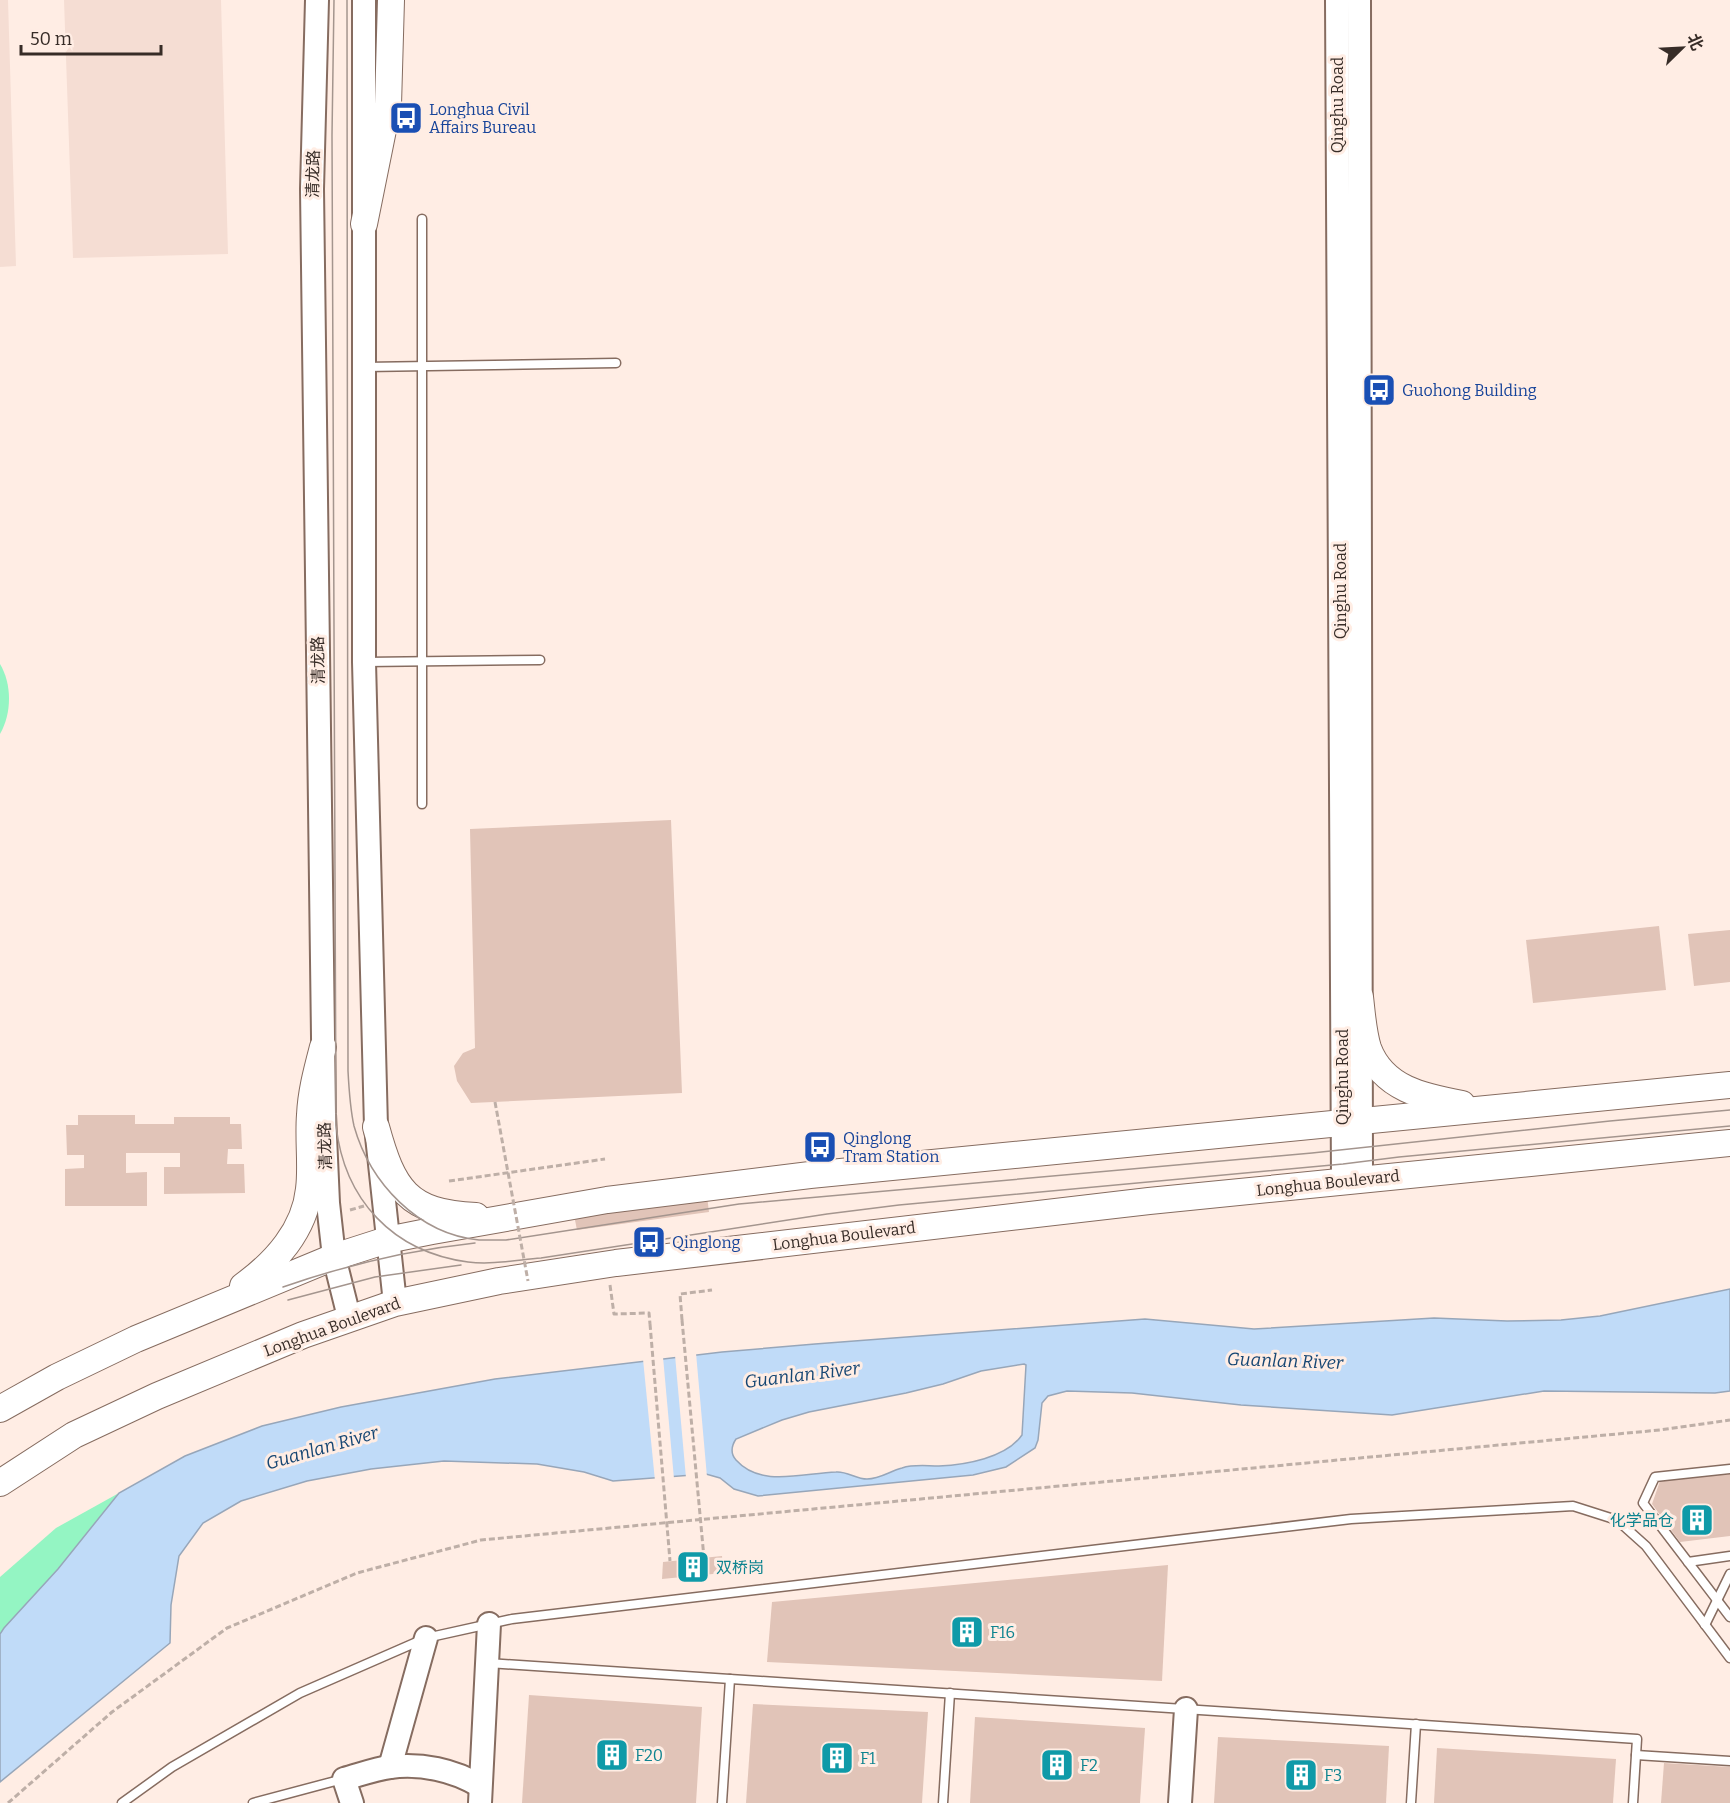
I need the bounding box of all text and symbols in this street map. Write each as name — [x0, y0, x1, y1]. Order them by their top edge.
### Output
scale bar — [21, 18, 160, 56]
north arrow — [1652, 18, 1712, 78]
text: 50 m — [30, 28, 72, 50]
text: 北 — [1683, 31, 1707, 53]
street label: Qinghu Road — [1328, 56, 1347, 153]
bus stop icon: Longhua Civil Affairs Bureau — [388, 100, 424, 136]
place label: Longhua Civil Affairs Bureau — [429, 100, 536, 137]
street label: 清龙路 — [303, 150, 323, 198]
bus stop icon: Guohong Building — [1361, 372, 1397, 408]
place label: Guohong Building — [1402, 381, 1537, 400]
street label: Qinghu Road — [1331, 542, 1350, 639]
street label: 清龙路 — [308, 636, 328, 684]
street label: Qinghu Road — [1333, 1028, 1352, 1125]
street label: 清龙路 — [315, 1122, 335, 1170]
bus stop icon: Qinglong Tram Station — [802, 1129, 838, 1165]
place label: Qinglong Tram Station — [843, 1129, 939, 1166]
street label: Longhua Boulevard — [1255, 1166, 1401, 1200]
street label: Longhua Boulevard — [771, 1218, 917, 1254]
bus stop icon: Qinglong — [631, 1224, 667, 1260]
place label: Qinglong — [672, 1233, 741, 1252]
street label: Longhua Boulevard — [261, 1293, 403, 1361]
water label: Guanlan River — [1227, 1348, 1344, 1374]
water label: Guanlan River — [743, 1357, 862, 1393]
water label: Guanlan River — [263, 1421, 381, 1475]
building icon: 化学品仓 — [1679, 1502, 1715, 1538]
place label: 化学品仓 — [1610, 1511, 1674, 1530]
building icon: 双桥岗 — [675, 1549, 711, 1585]
place label: 双桥岗 — [716, 1558, 764, 1577]
building icon: F16 — [949, 1614, 985, 1650]
place label: F16 — [990, 1623, 1015, 1642]
building icon: F20 — [594, 1737, 630, 1773]
building icon: F1 — [819, 1740, 855, 1776]
place label: F20 — [635, 1746, 663, 1765]
building icon: F2 — [1039, 1747, 1075, 1783]
place label: F1 — [860, 1749, 876, 1768]
place label: F2 — [1080, 1756, 1098, 1775]
building icon: F3 — [1283, 1757, 1319, 1793]
place label: F3 — [1324, 1766, 1342, 1785]

